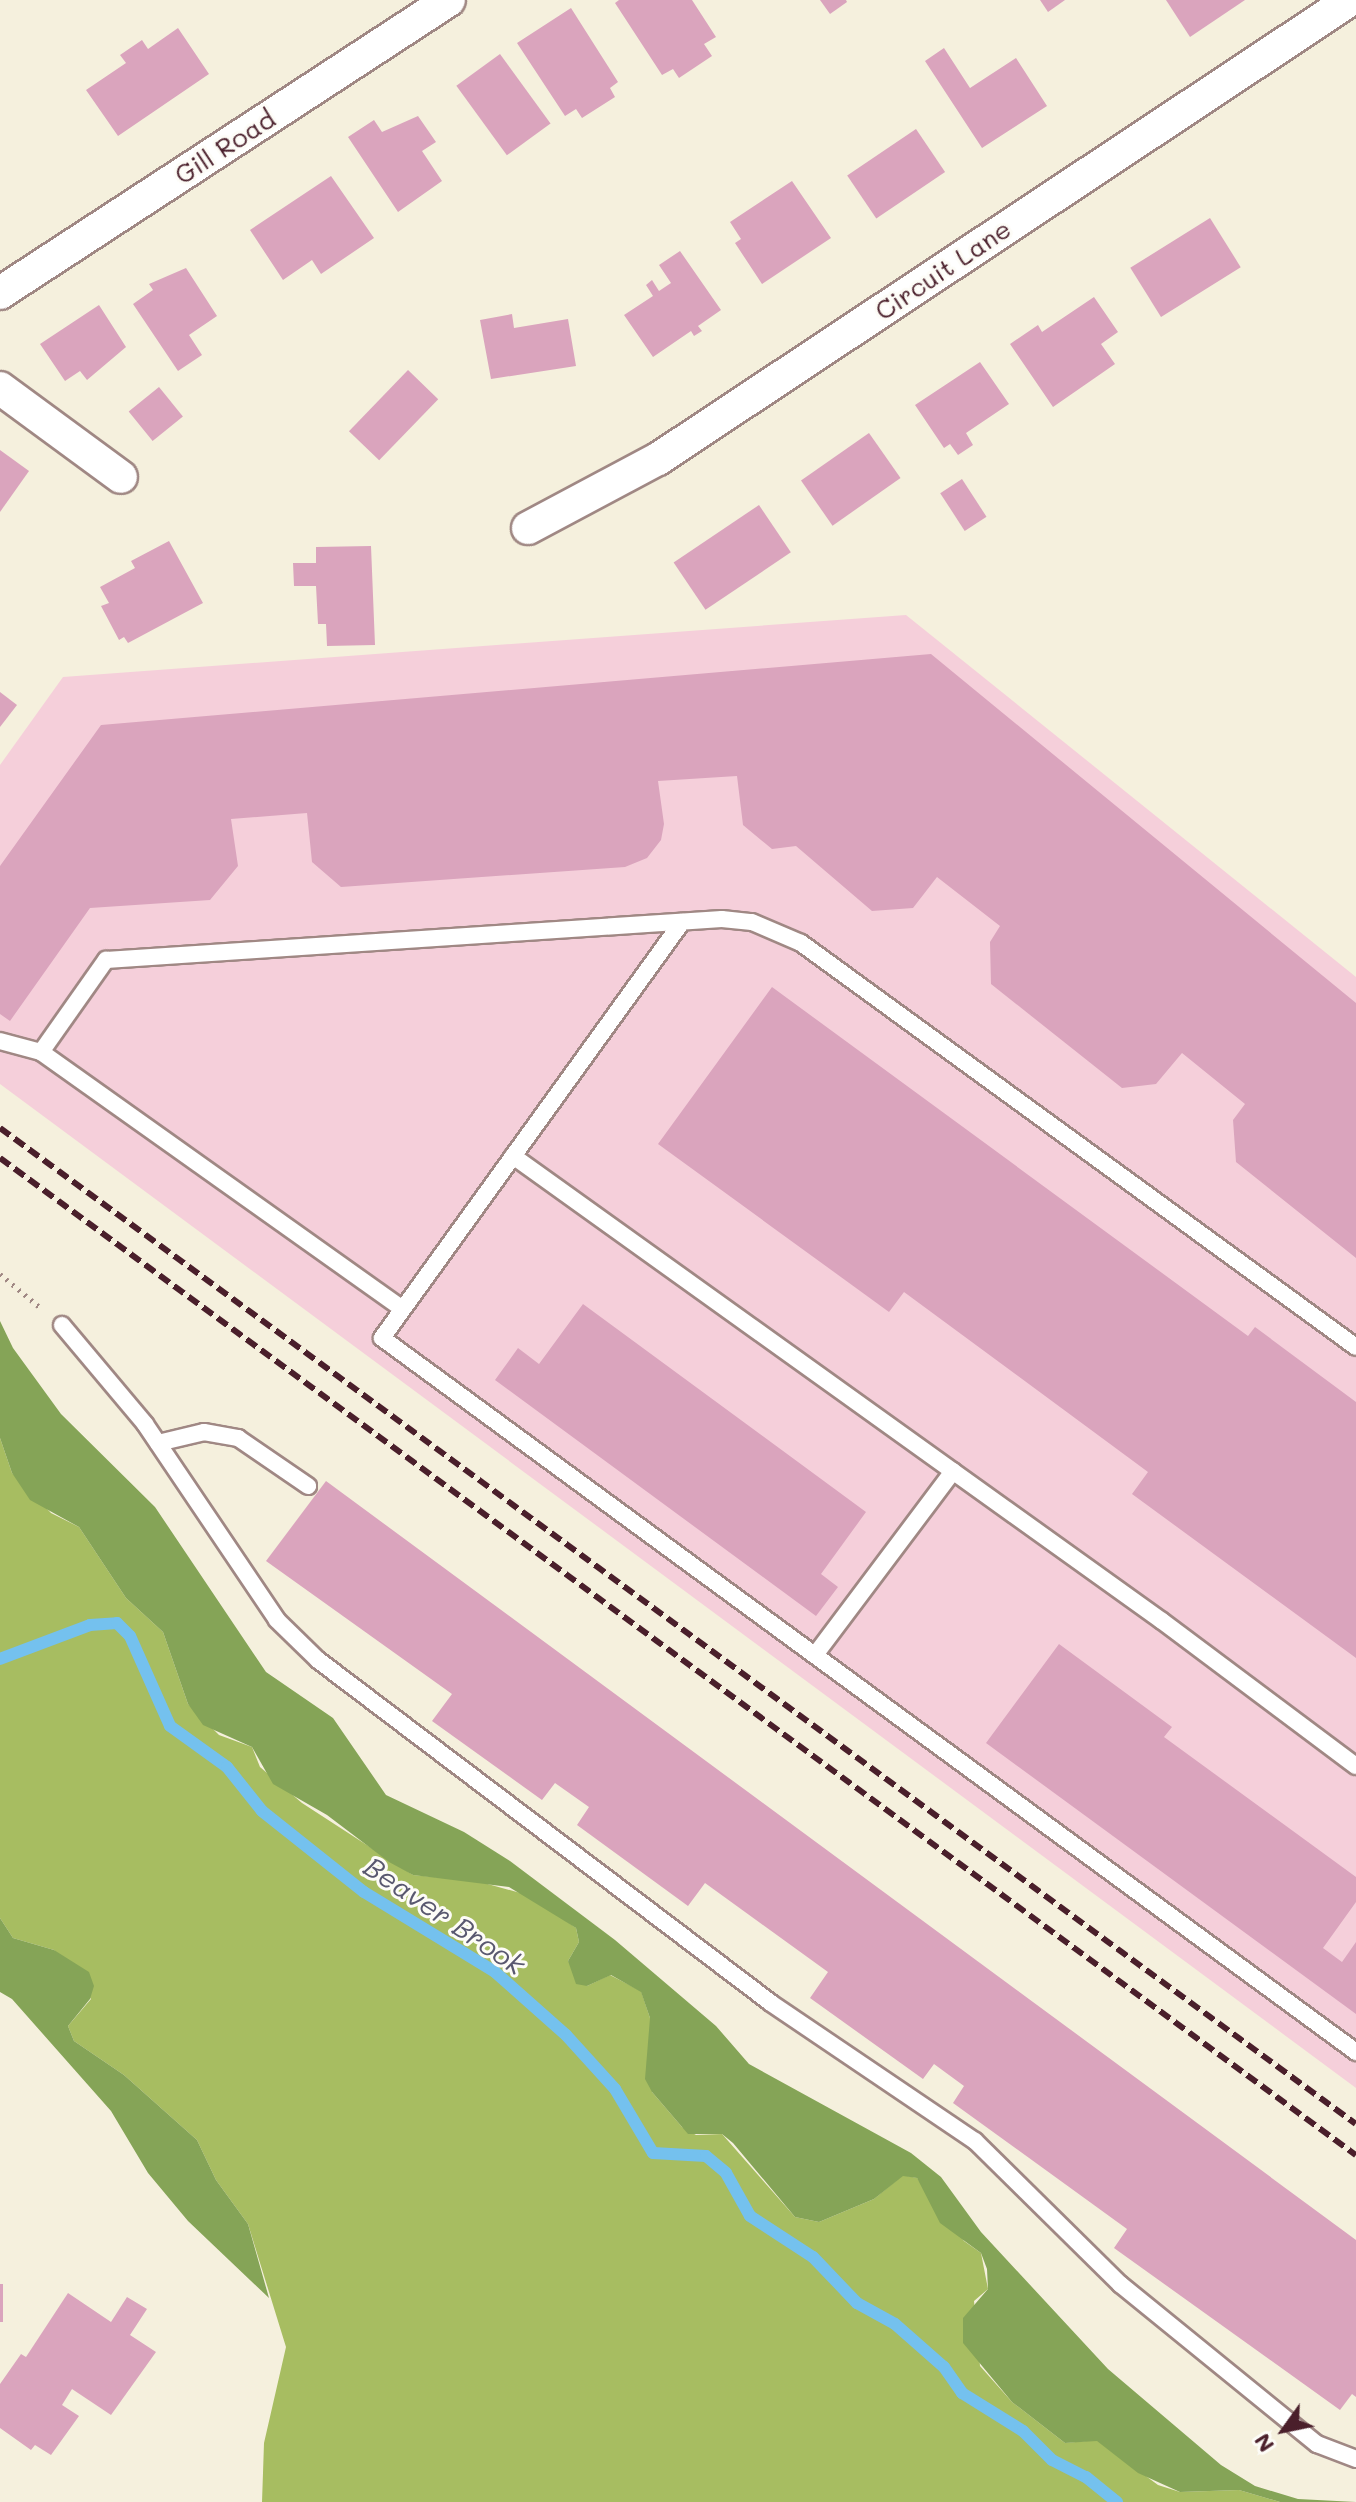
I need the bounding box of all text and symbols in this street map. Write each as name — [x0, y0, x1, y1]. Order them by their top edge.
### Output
street label: Gill Road — [169, 103, 281, 191]
street label: Circuit Lane — [869, 213, 1017, 327]
water label: Beaver Brook — [358, 1849, 532, 1981]
north arrow — [1244, 2390, 1324, 2470]
text: N — [1247, 2428, 1280, 2458]

